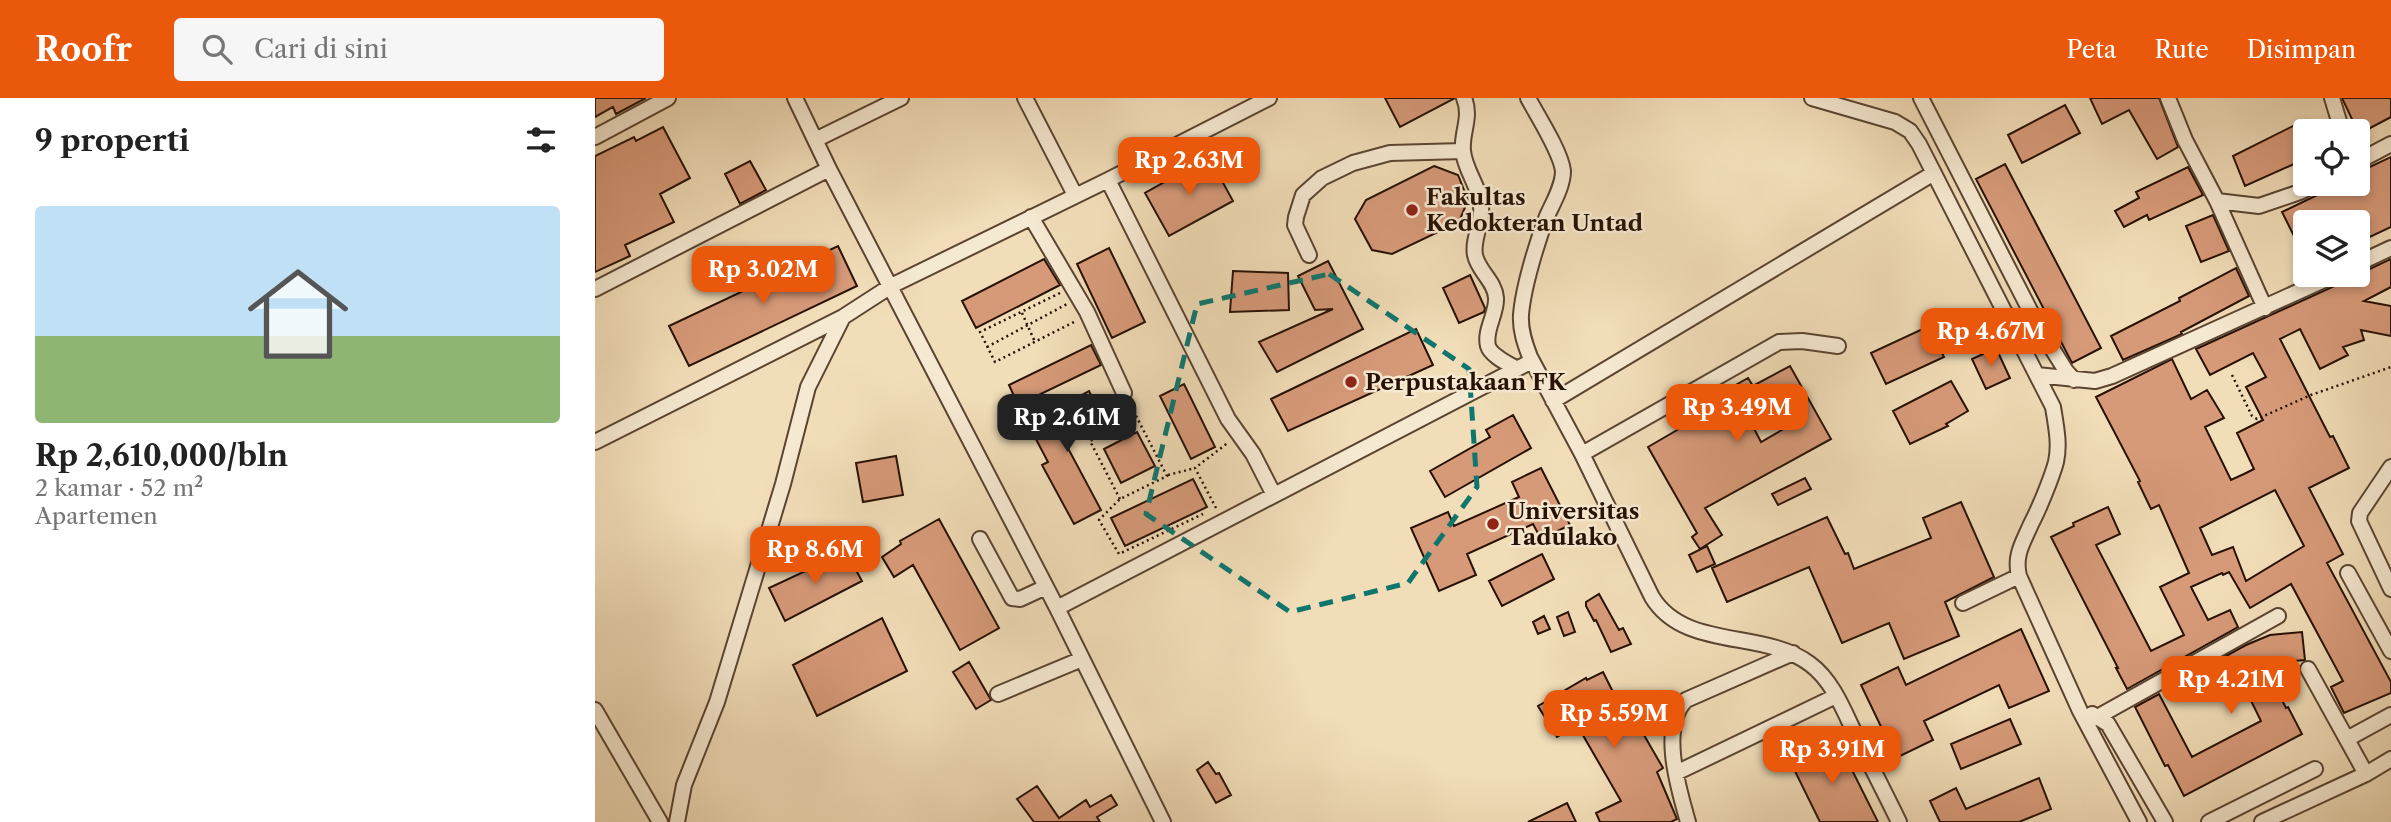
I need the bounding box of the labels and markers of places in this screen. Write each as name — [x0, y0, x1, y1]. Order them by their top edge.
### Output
pin: Rp 2.63M — [1117, 138, 1261, 197]
place label: Fakultas Kedokteran Untad — [1426, 183, 1644, 237]
marker: Fakultas Kedokteran Untad — [1404, 202, 1420, 218]
pin: Rp 3.02M — [691, 246, 835, 306]
pin: Rp 4.67M — [1919, 308, 2063, 368]
place label: Perpustakaan FK — [1365, 368, 1567, 396]
marker: Perpustakaan FK — [1343, 374, 1359, 390]
pin: Rp 3.49M — [1665, 384, 1809, 444]
pin: Rp 2.61M — [995, 394, 1139, 454]
place label: Universitas Tadulako — [1507, 497, 1640, 551]
marker: Universitas Tadulako — [1485, 516, 1501, 532]
pin: Rp 8.6M — [750, 526, 880, 586]
pin: Rp 4.21M — [2159, 656, 2303, 716]
pin: Rp 5.59M — [1542, 690, 1686, 750]
pin: Rp 3.91M — [1760, 726, 1904, 786]

